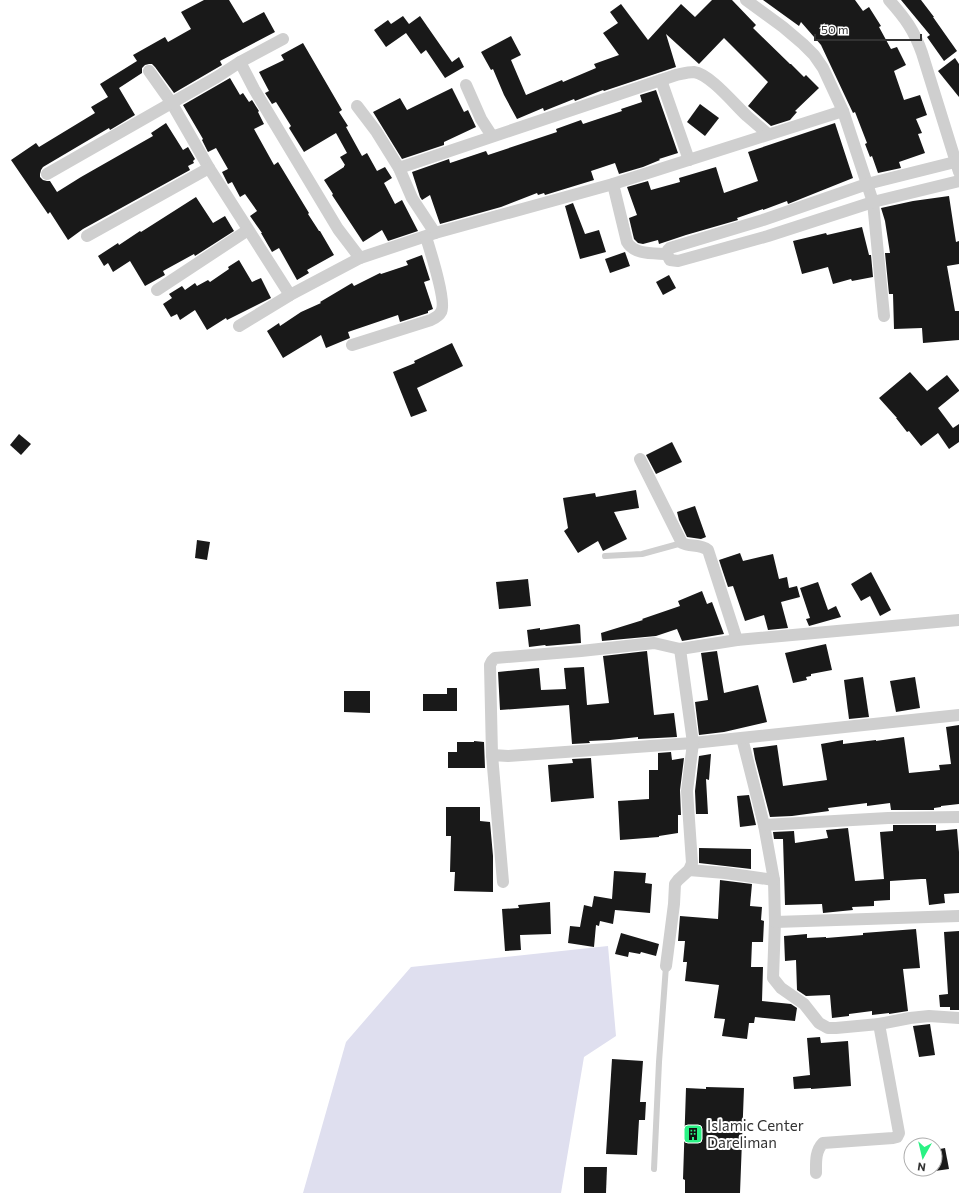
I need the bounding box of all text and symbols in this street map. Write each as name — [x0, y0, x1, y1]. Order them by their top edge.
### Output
scale bar — [815, 16, 921, 42]
text: 50 m — [821, 22, 849, 36]
place label: Islamic Center Dareliman — [707, 1116, 804, 1151]
building icon: Islamic Center Dareliman — [682, 1123, 704, 1145]
north arrow — [903, 1137, 943, 1177]
text: N — [917, 1160, 927, 1174]

